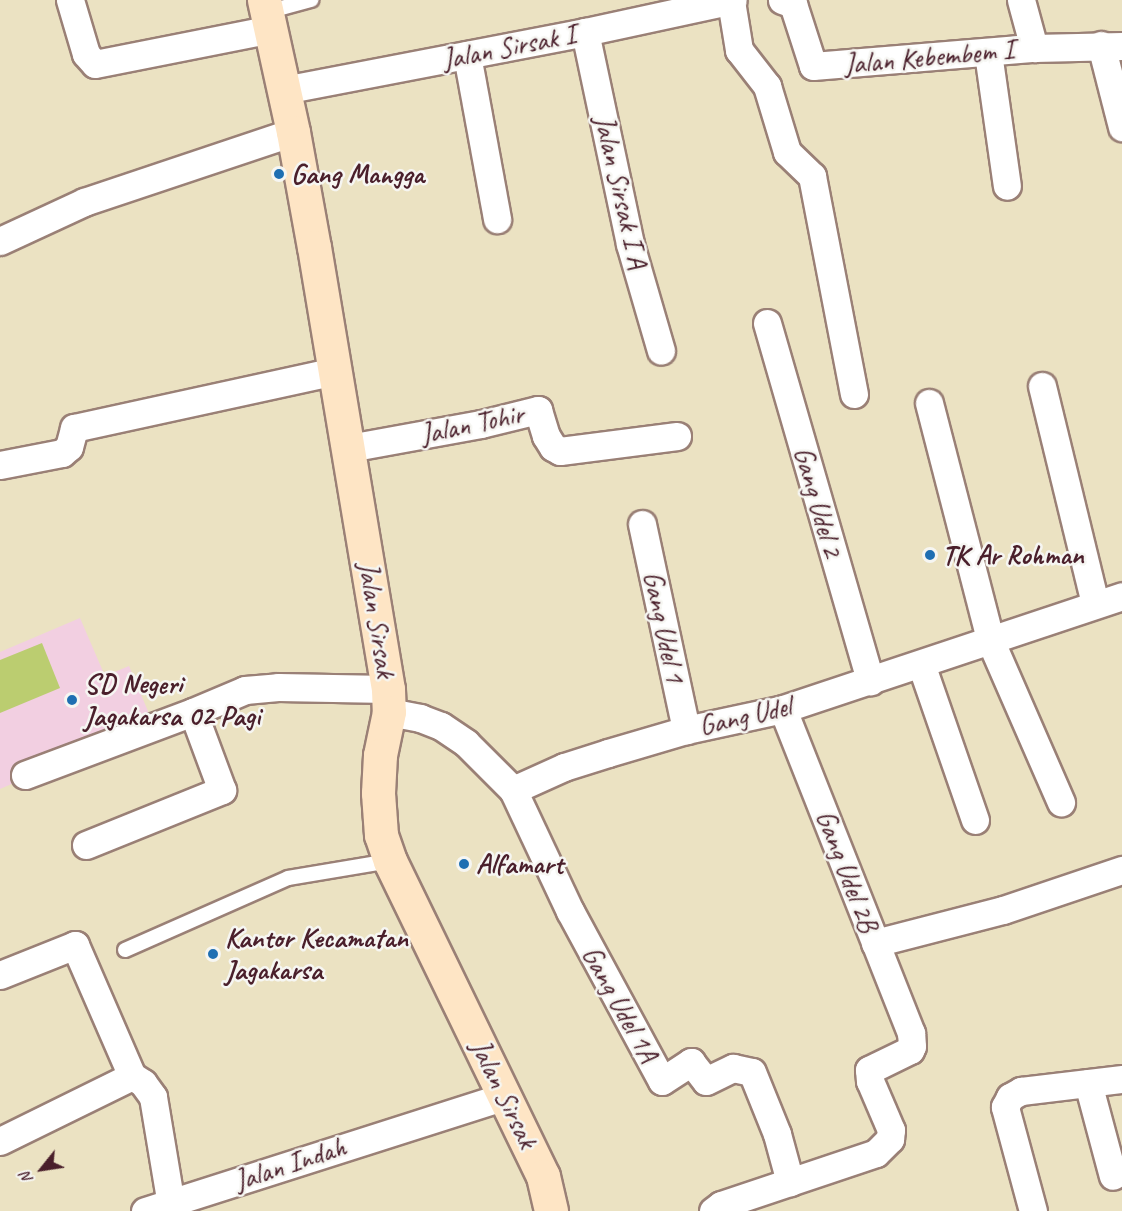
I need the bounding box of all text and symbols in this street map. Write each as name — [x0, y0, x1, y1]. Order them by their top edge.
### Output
street label: Jalan Sirsak I — [440, 18, 578, 76]
street label: Jalan Kebembem I — [842, 33, 1016, 81]
street label: Jalan Sirsak I A — [587, 113, 655, 271]
place label: Gang Mangga — [291, 157, 425, 191]
marker: Gang Mangga — [272, 167, 286, 181]
street label: Jalan Tohir — [417, 397, 527, 451]
street label: Gang Udel 2 — [786, 443, 850, 561]
place label: TK Ar Rohman — [942, 538, 1086, 572]
marker: TK Ar Rohman — [923, 548, 937, 562]
street label: Jalan Sirsak — [351, 560, 403, 680]
street label: Gang Udel 1 — [636, 568, 692, 686]
place label: SD Negeri Jagakarsa 02 Pagi — [84, 667, 260, 733]
street label: Gang Udel — [696, 689, 794, 743]
marker: SD Negeri Jagakarsa 02 Pagi — [65, 693, 79, 707]
street label: Gang Udel 2B — [808, 805, 886, 937]
place label: Alfamart — [476, 847, 563, 881]
marker: Alfamart — [457, 857, 471, 871]
place label: Kantor Kecamatan Jagakarsa — [225, 921, 407, 987]
street label: Gang Udel 1A — [575, 940, 665, 1068]
marker: Kantor Kecamatan Jagakarsa — [206, 947, 220, 961]
street label: Jalan Sirsak — [463, 1034, 545, 1154]
street label: Jalan Indah — [230, 1130, 350, 1198]
north arrow — [12, 1139, 72, 1199]
text: N — [15, 1169, 38, 1187]

